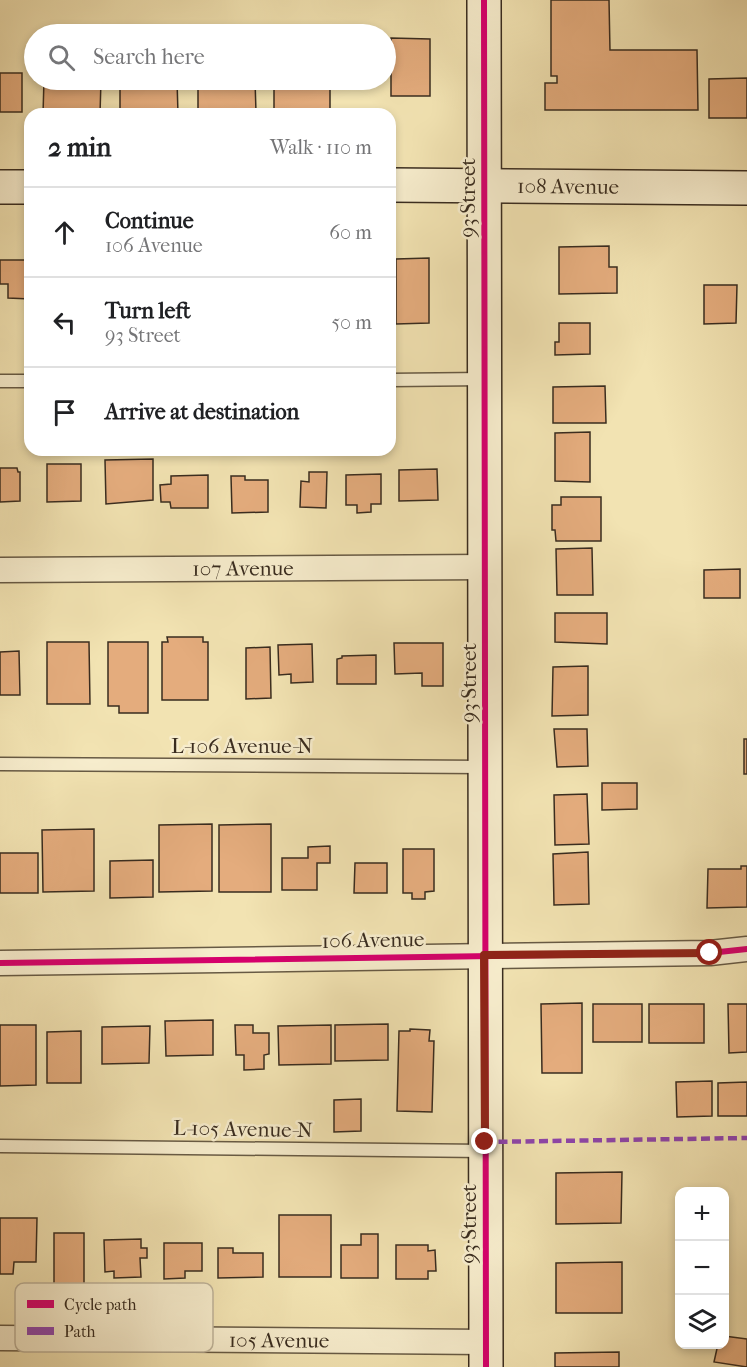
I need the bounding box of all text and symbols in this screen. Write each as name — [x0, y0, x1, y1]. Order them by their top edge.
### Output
search box — [24, 24, 396, 90]
icon: search — [45, 41, 78, 74]
text: Search here — [93, 44, 205, 70]
text: 2 min — [48, 132, 111, 163]
text: Walk · 110 m — [270, 136, 372, 159]
street label: 93 Street — [456, 158, 480, 238]
street label: 108 Avenue — [517, 174, 619, 199]
text: Continue — [105, 208, 194, 234]
icon: ahead — [48, 216, 81, 249]
text: 60 m — [329, 221, 372, 244]
text: 106 Avenue — [105, 234, 203, 257]
text: Turn left — [105, 298, 191, 324]
icon: left — [48, 306, 81, 339]
text: 50 m — [331, 311, 372, 334]
text: 93 Street — [105, 324, 181, 347]
icon: arrive — [48, 396, 81, 429]
text: Arrive at destination — [105, 399, 299, 425]
street label: 107 Avenue — [192, 556, 294, 581]
street label: 93 Street — [457, 643, 481, 723]
street label: L-106 Avenue-N — [171, 734, 313, 758]
street label: 106 Avenue — [321, 927, 425, 953]
route start — [696, 939, 722, 965]
street label: L-105 Avenue-N — [173, 1116, 313, 1142]
route end — [471, 1128, 497, 1154]
street label: 93 Street — [457, 1184, 481, 1264]
map controls — [675, 1187, 729, 1349]
button: + — [675, 1187, 729, 1241]
button: − — [675, 1241, 729, 1295]
legend — [15, 1283, 213, 1352]
text: Cycle path — [64, 1295, 136, 1314]
button: layers — [675, 1295, 729, 1349]
text: Path — [64, 1322, 96, 1341]
street label: 105 Avenue — [229, 1328, 329, 1353]

